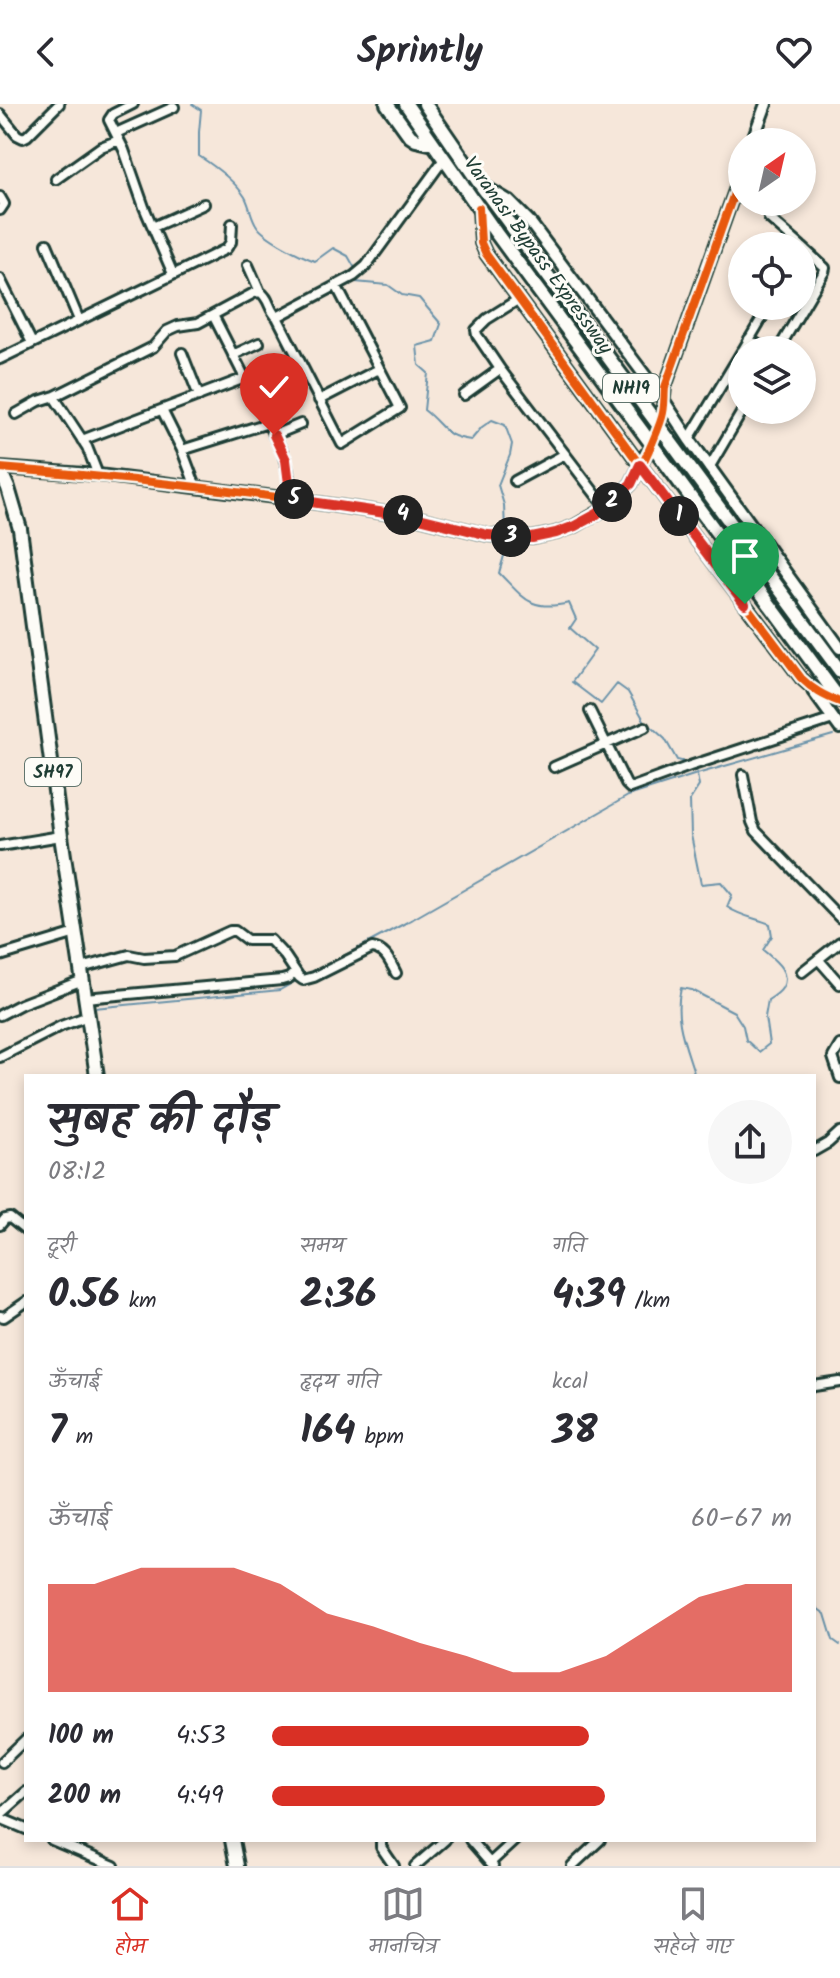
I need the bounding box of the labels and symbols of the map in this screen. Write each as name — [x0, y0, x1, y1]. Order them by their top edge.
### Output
north arrow — [728, 128, 816, 216]
street label: Varanasi Bypass Expressway — [454, 150, 621, 362]
pin — [240, 353, 308, 435]
road number: NH19 — [603, 374, 659, 402]
pin: 5 — [274, 479, 314, 519]
pin: 2 — [592, 482, 632, 522]
pin: 4 — [383, 495, 423, 535]
pin: 1 — [659, 496, 699, 536]
pin: 3 — [491, 517, 531, 557]
pin — [711, 522, 779, 604]
road number: SH97 — [25, 758, 81, 786]

